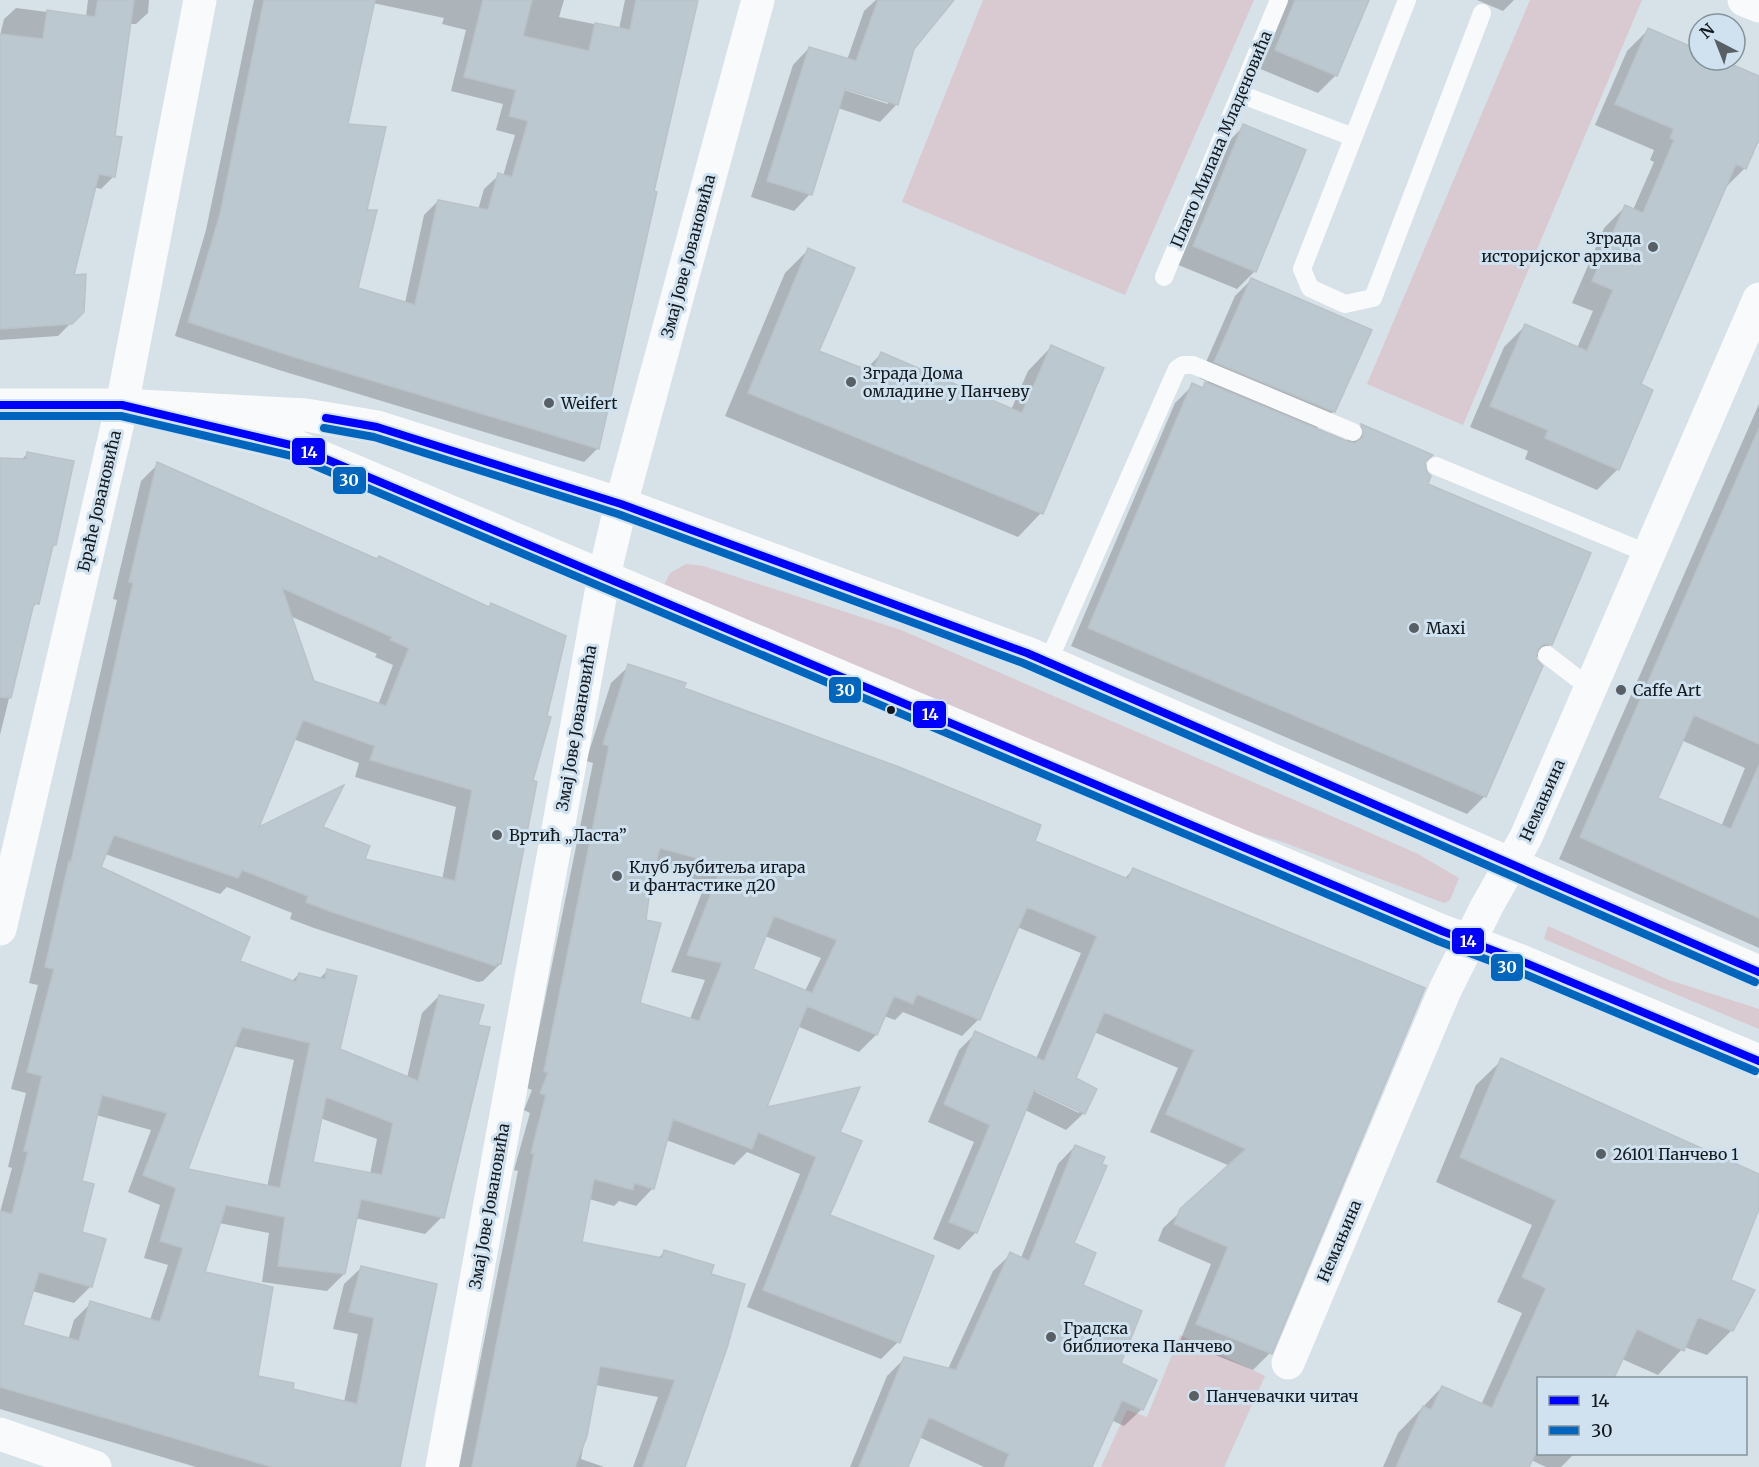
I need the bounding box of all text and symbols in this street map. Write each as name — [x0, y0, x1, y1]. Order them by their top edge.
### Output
north arrow — [1687, 12, 1747, 72]
text: N — [1696, 19, 1719, 43]
street label: Плато Милана Младеновића — [1166, 27, 1276, 250]
street label: Змај Јове Јовановића — [657, 172, 720, 340]
place label: Зграда историјског архива — [1481, 228, 1641, 266]
marker: Зграда историјског архива — [1646, 240, 1660, 254]
place label: Зграда Дома омладине у Панчеву — [863, 363, 1030, 401]
marker: Зграда Дома омладине у Панчеву — [844, 375, 858, 389]
place label: Weifert — [560, 393, 618, 413]
marker: Weifert — [542, 396, 556, 410]
street label: Браће Јовановића — [73, 428, 125, 574]
line badge: 14 — [291, 437, 326, 466]
text: 14 — [301, 442, 317, 462]
line badge: 30 — [332, 466, 367, 495]
text: 30 — [339, 470, 359, 490]
place label: Maxi — [1426, 618, 1465, 638]
marker: Maxi — [1407, 621, 1421, 635]
street label: Змај Јове Јовановића — [552, 643, 601, 813]
line badge: 30 — [828, 676, 862, 704]
text: 30 — [835, 680, 855, 700]
place label: Caffe Art — [1633, 680, 1702, 700]
marker: Caffe Art — [1614, 683, 1628, 697]
line badge: 14 — [912, 700, 947, 729]
unlabelled marker — [885, 704, 897, 716]
text: 14 — [922, 704, 938, 724]
street label: Немањина — [1515, 756, 1569, 844]
place label: Вртић „Ласта” — [509, 825, 627, 845]
marker: Вртић „Ласта” — [490, 828, 504, 842]
place label: Клуб љубитеља игара и фантастике д20 — [629, 857, 806, 895]
marker: Клуб љубитеља игара и фантастике д20 — [610, 869, 624, 883]
line badge: 14 — [1451, 927, 1485, 955]
text: 14 — [1460, 931, 1476, 951]
line badge: 30 — [1490, 953, 1524, 982]
text: 30 — [1497, 957, 1517, 977]
street label: Змај Јове Јовановића — [465, 1121, 514, 1291]
place label: 26101 Панчево 1 — [1613, 1144, 1738, 1164]
marker: 26101 Панчево 1 — [1594, 1147, 1608, 1161]
street label: Немањина — [1313, 1196, 1365, 1285]
place label: Градска библиотека Панчево — [1063, 1318, 1232, 1356]
marker: Градска библиотека Панчево — [1044, 1330, 1058, 1344]
legend — [1537, 1377, 1747, 1455]
place label: Панчевачки читач — [1206, 1386, 1358, 1406]
marker: Панчевачки читач — [1187, 1389, 1201, 1403]
text: 14 — [1591, 1389, 1609, 1412]
text: 30 — [1591, 1419, 1613, 1442]

